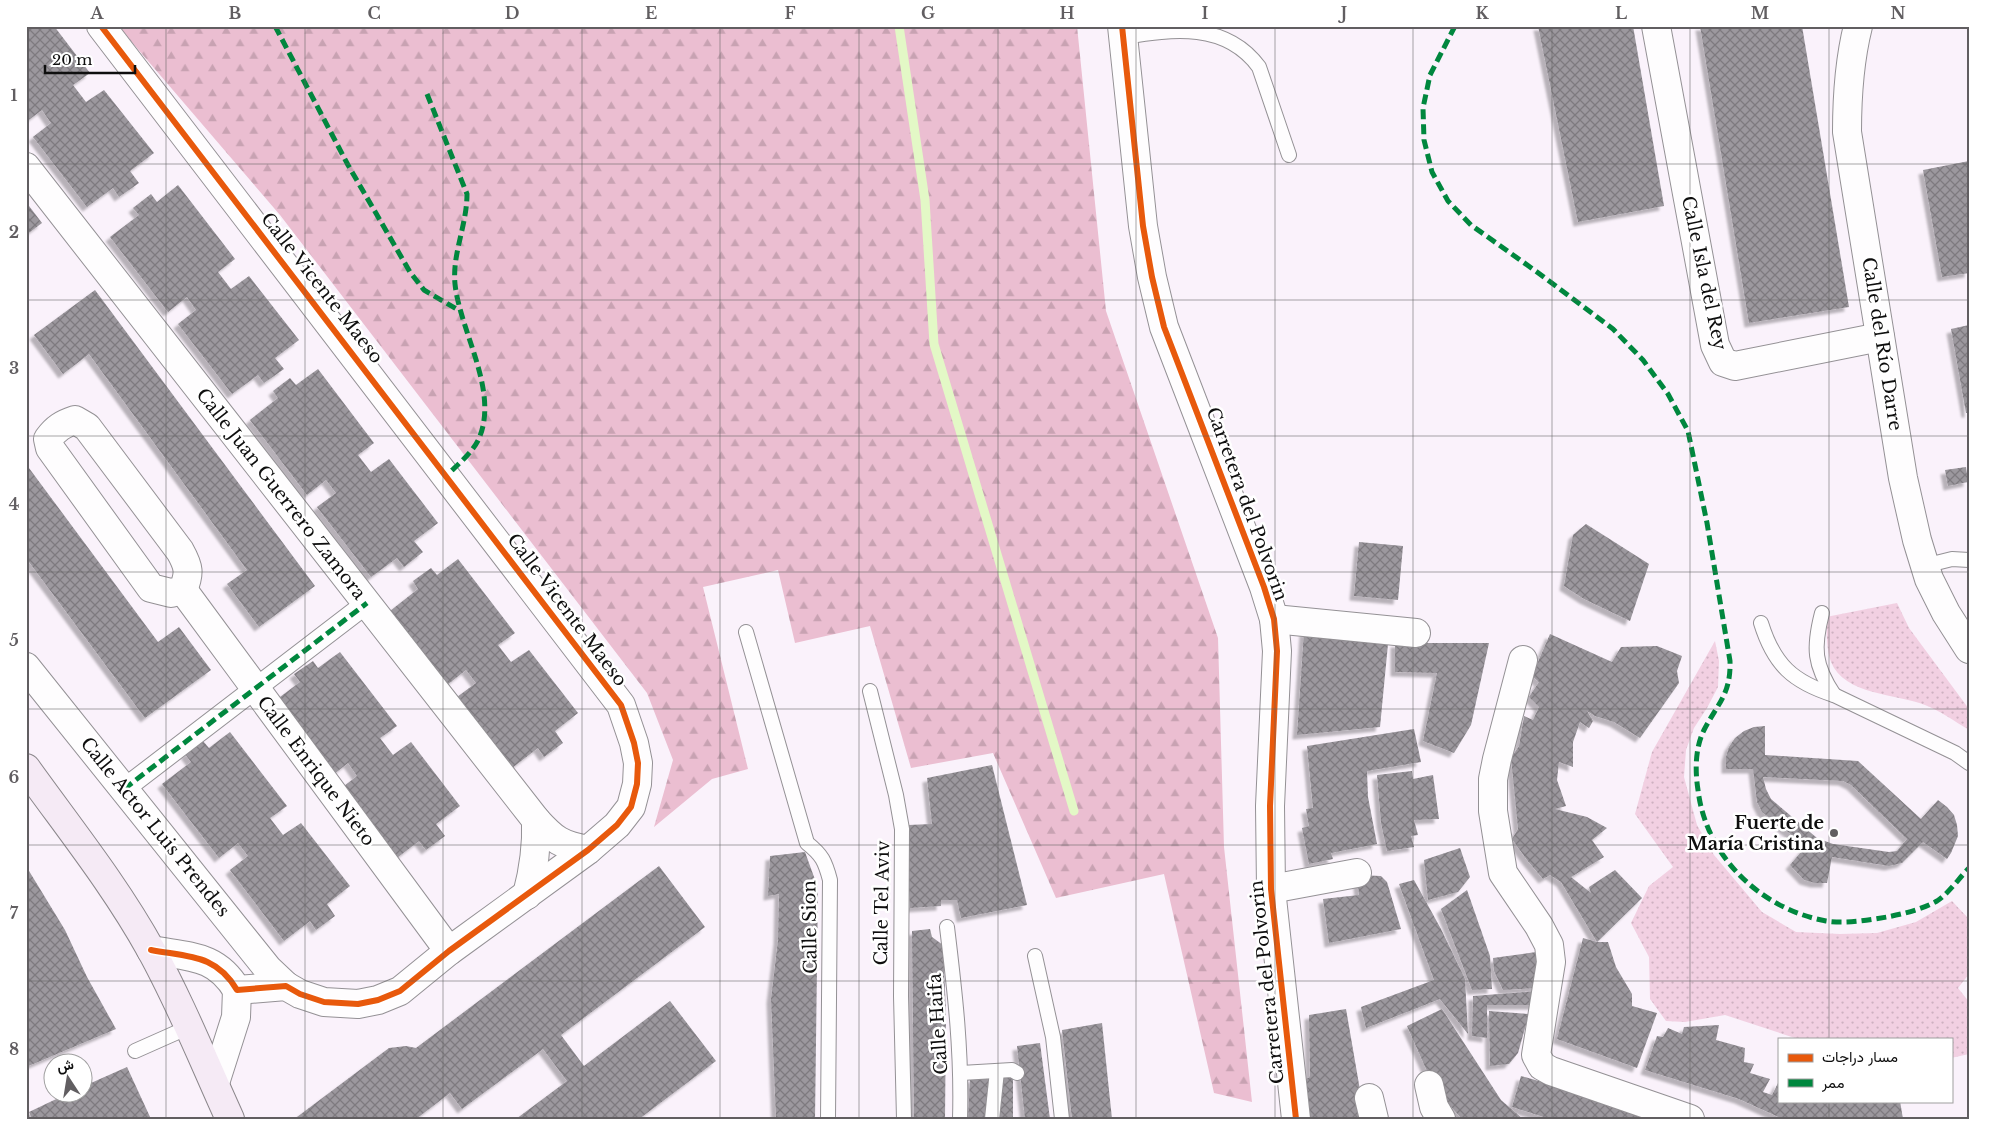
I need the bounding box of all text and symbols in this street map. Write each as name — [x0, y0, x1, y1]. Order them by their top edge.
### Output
text: A — [90, 3, 105, 23]
text: B — [229, 3, 242, 23]
text: C — [367, 3, 381, 23]
text: D — [505, 3, 519, 23]
text: E — [645, 3, 657, 23]
text: F — [784, 3, 796, 23]
text: G — [921, 3, 935, 23]
text: H — [1059, 3, 1075, 23]
text: I — [1202, 3, 1209, 23]
text: J — [1338, 3, 1347, 23]
text: K — [1475, 3, 1489, 23]
text: L — [1615, 3, 1627, 23]
text: M — [1751, 3, 1769, 23]
text: N — [1890, 3, 1906, 23]
scale bar — [45, 42, 135, 74]
text: 20 m — [52, 50, 92, 69]
text: 1 — [11, 85, 18, 105]
street label: Calle Isla del Rey — [1677, 194, 1731, 353]
street label: Calle Vicente Maeso — [256, 208, 388, 368]
text: 2 — [9, 222, 19, 242]
street label: Calle del Río Darre — [1857, 256, 1907, 432]
text: 3 — [9, 358, 19, 378]
street label: Calle Juan Guerrero Zamora — [192, 384, 370, 604]
street label: Carretera del Polvorin — [1202, 404, 1292, 604]
text: 4 — [9, 494, 19, 514]
street label: Calle Vicente Maeso — [502, 529, 632, 691]
text: 5 — [9, 630, 19, 650]
street label: Calle Enrique Nieto — [252, 692, 380, 850]
street label: Calle Actor Luis Prendes — [76, 733, 234, 921]
text: 6 — [9, 767, 20, 787]
place label: Fuerte de María Cristina — [1687, 812, 1825, 855]
marker: Fuerte de María Cristina — [1828, 827, 1840, 839]
street label: Calle Tel Aviv — [870, 840, 894, 966]
street label: Carretera del Polvorin — [1245, 879, 1289, 1085]
street label: Calle Sion — [798, 880, 822, 974]
text: 7 — [10, 903, 19, 923]
street label: Calle Haifa — [923, 972, 953, 1076]
legend — [1778, 1038, 1952, 1102]
text: 8 — [9, 1039, 19, 1059]
text: مسار دراجات — [1822, 1047, 1898, 1066]
north arrow — [42, 1052, 92, 1102]
text: ش — [55, 1055, 76, 1076]
text: ممر — [1821, 1073, 1844, 1092]

